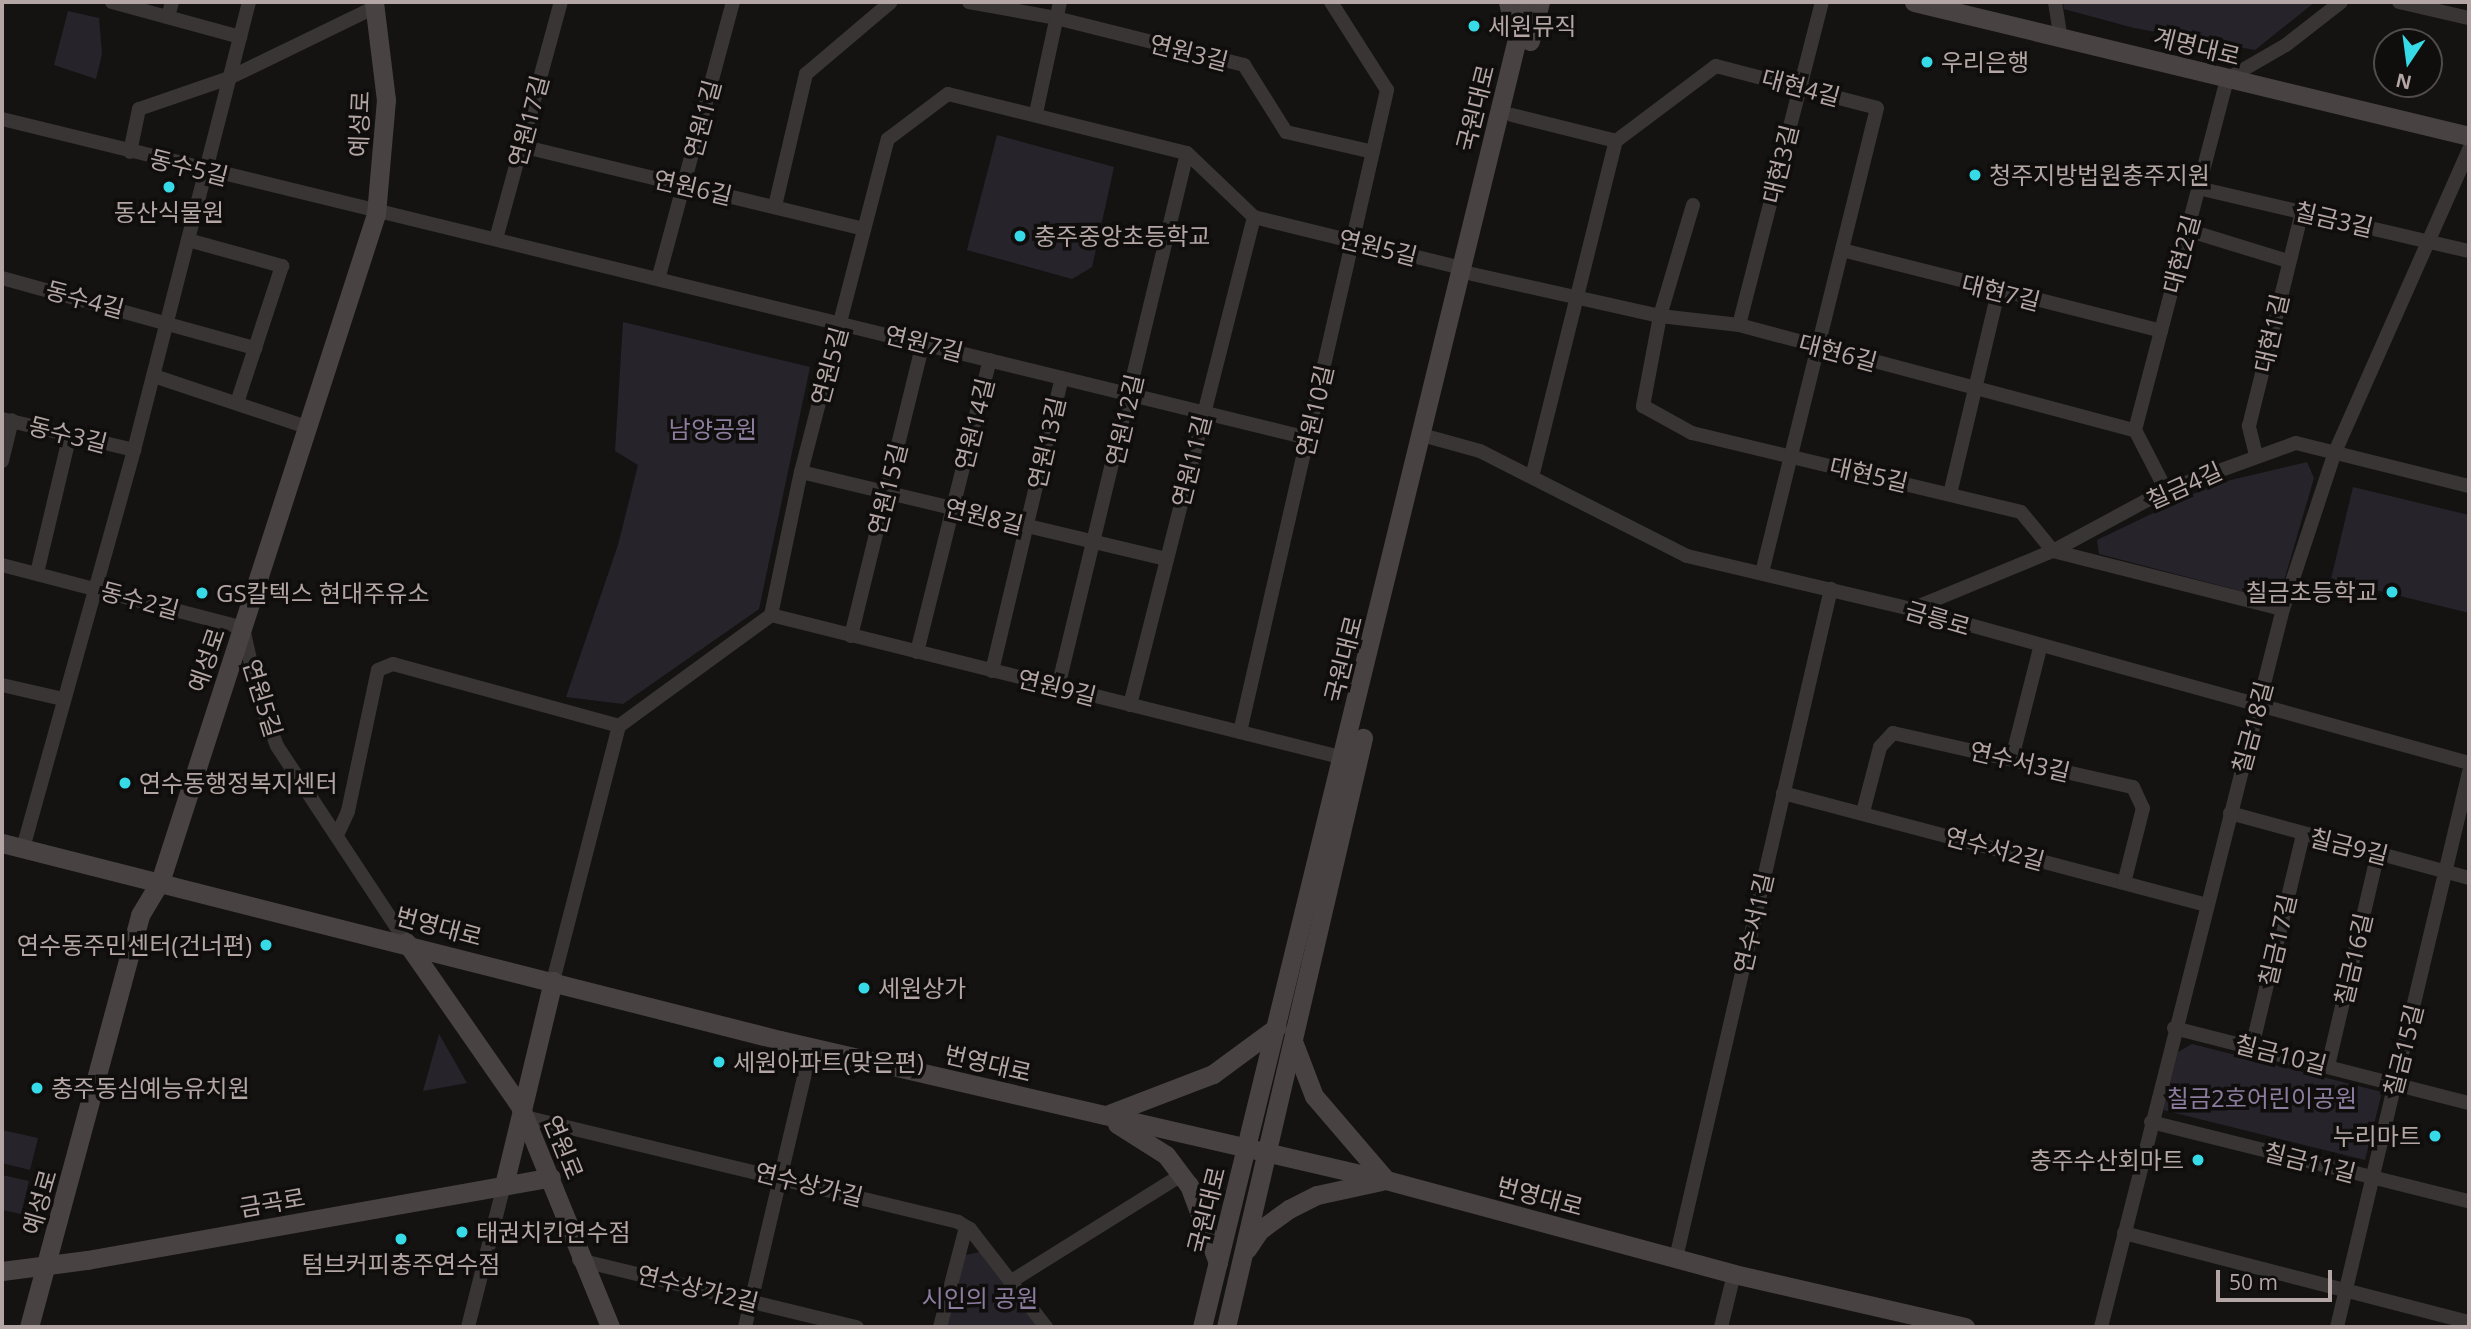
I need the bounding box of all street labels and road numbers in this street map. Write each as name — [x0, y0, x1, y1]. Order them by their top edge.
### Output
street label: 계명대로 — [2151, 21, 2243, 71]
street label: 연원3길 — [1147, 28, 1231, 76]
street label: 국원대로 — [1450, 62, 1500, 154]
street label: 대현4길 — [1759, 63, 1843, 111]
street label: 연원17길 — [502, 72, 554, 170]
street label: 연원1길 — [678, 77, 726, 161]
street label: 예성로 — [343, 90, 375, 158]
street label: 대현3길 — [1756, 122, 1804, 206]
street label: 동수5길 — [147, 143, 231, 191]
street label: 연원6길 — [651, 164, 735, 210]
street label: 칠금3길 — [2292, 196, 2376, 242]
street label: 대현2길 — [2157, 212, 2205, 296]
street label: 연원5길 — [1336, 223, 1420, 271]
street label: 대현7길 — [1959, 268, 2043, 316]
street label: 동수4길 — [43, 275, 127, 323]
street label: 대현1길 — [2248, 291, 2294, 375]
street label: 연원7길 — [882, 319, 966, 367]
street label: 연원5길 — [805, 324, 853, 408]
street label: 대현6길 — [1796, 328, 1880, 376]
street label: 연원10길 — [1289, 362, 1339, 460]
street label: 연원12길 — [1099, 371, 1149, 469]
street label: 연원14길 — [949, 375, 999, 473]
street label: 연원13길 — [1021, 394, 1071, 492]
street label: 동수3길 — [26, 410, 110, 458]
street label: 연원11길 — [1166, 412, 1216, 510]
street label: 연원15길 — [862, 440, 912, 538]
street label: 대현5길 — [1827, 451, 1911, 497]
street label: 칠금4길 — [2142, 456, 2226, 514]
street label: 연원8길 — [942, 492, 1026, 540]
street label: 동수2길 — [98, 576, 182, 624]
street label: 금릉로 — [1902, 595, 1974, 641]
street label: 국원대로 — [1318, 613, 1368, 705]
street label: 예성로 — [182, 624, 230, 696]
street label: 연원5길 — [238, 656, 288, 740]
street label: 연원9길 — [1015, 663, 1099, 711]
street label: 칠금18길 — [2226, 678, 2278, 776]
street label: 연수서3길 — [1967, 735, 2073, 787]
street label: 연수서2길 — [1942, 821, 2048, 875]
street label: 칠금9길 — [2307, 822, 2391, 870]
street label: 연수서1길 — [1727, 870, 1779, 976]
street label: 칠금17길 — [2252, 891, 2302, 989]
street label: 번영대로 — [393, 901, 485, 951]
street label: 칠금16길 — [2328, 910, 2378, 1008]
street label: 칠금15길 — [2378, 1001, 2428, 1099]
street label: 칠금10길 — [2232, 1029, 2330, 1079]
street label: 번영대로 — [942, 1039, 1034, 1087]
street label: 연원로 — [538, 1111, 590, 1183]
street label: 칠금11길 — [2261, 1137, 2359, 1187]
street label: 연수상가길 — [752, 1157, 866, 1211]
street label: 국원대로 — [1181, 1164, 1231, 1256]
street label: 예성로 — [16, 1166, 62, 1238]
street label: 번영대로 — [1494, 1171, 1586, 1221]
street label: 금곡로 — [237, 1182, 307, 1222]
street label: 연수상가2길 — [634, 1259, 762, 1317]

